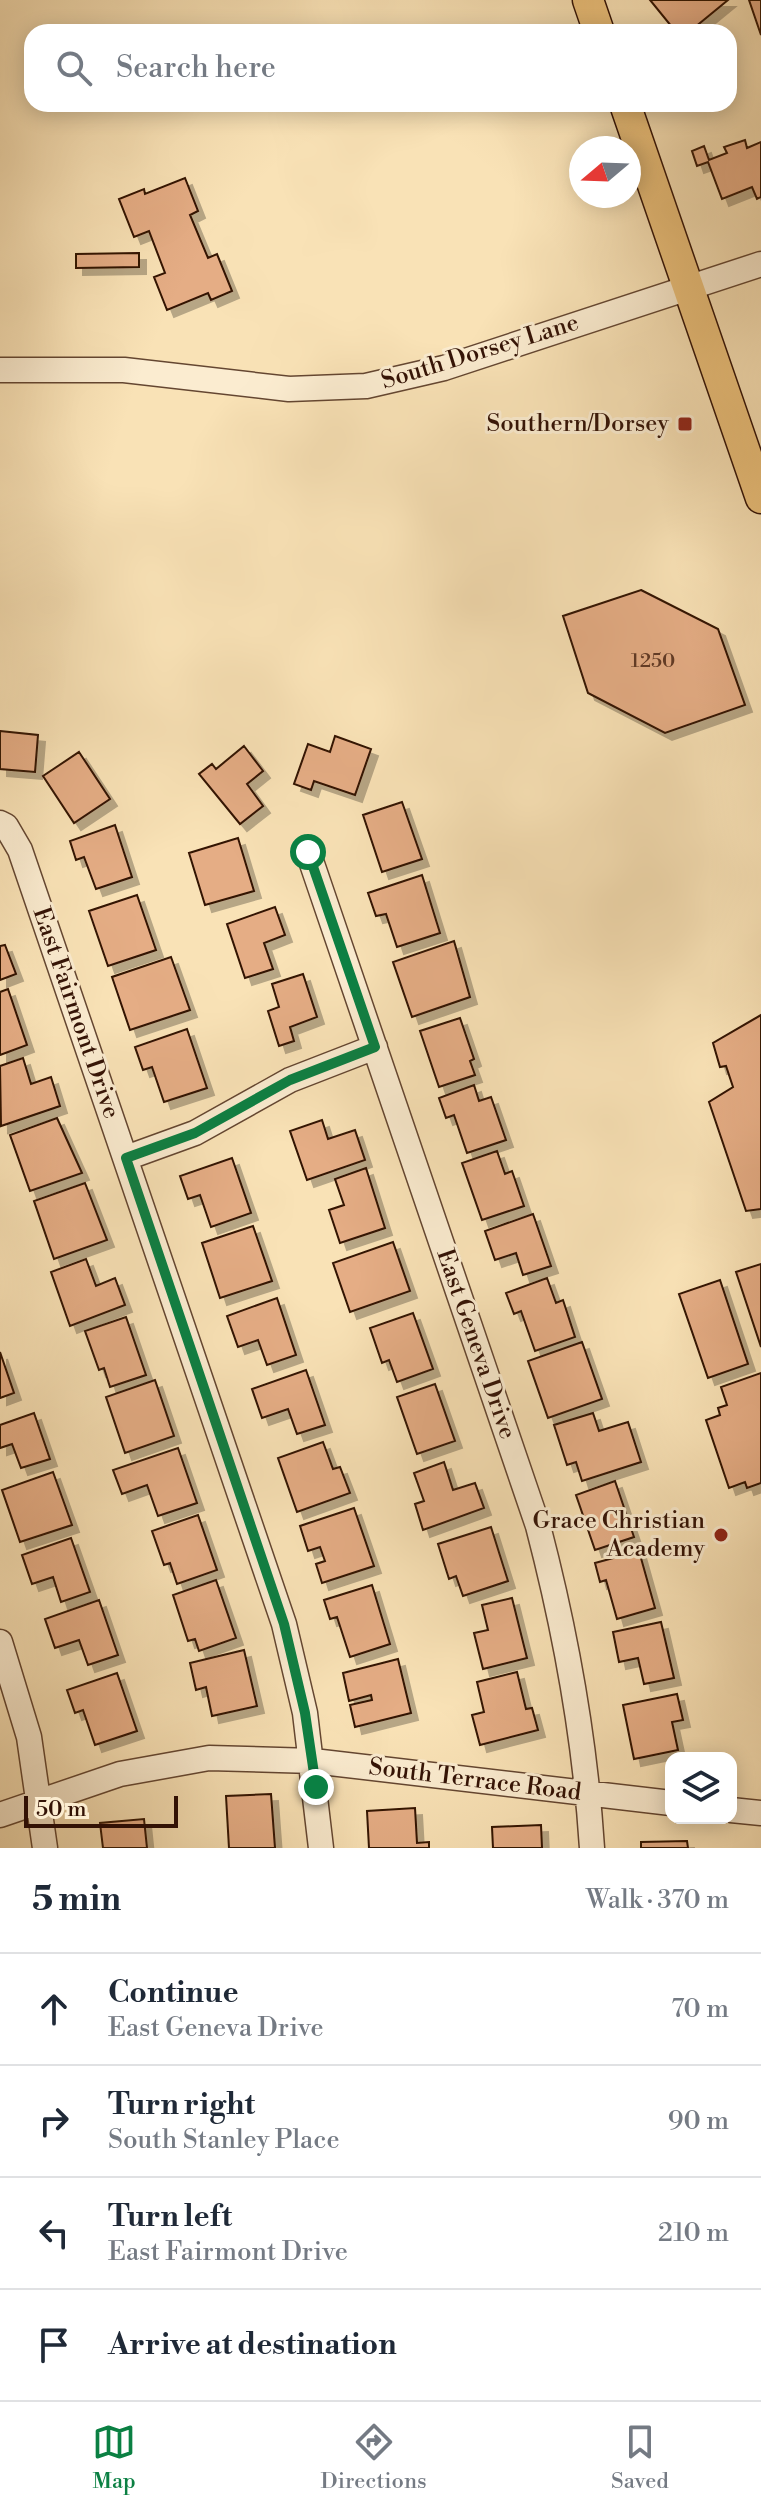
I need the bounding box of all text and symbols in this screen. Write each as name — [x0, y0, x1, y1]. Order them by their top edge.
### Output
search box — [24, 24, 737, 112]
icon: search — [52, 46, 96, 90]
text: Search here — [116, 49, 276, 87]
north arrow — [569, 136, 641, 208]
street label: South Dorsey Lane — [378, 308, 582, 396]
place label: Southern/Dorsey — [487, 409, 669, 439]
marker: Southern/Dorsey — [676, 415, 694, 433]
house number: 1250 — [631, 649, 675, 674]
route start — [290, 834, 326, 870]
street label: East Fairmont Drive — [26, 903, 126, 1123]
street label: East Geneva Drive — [429, 1245, 523, 1443]
place label: Grace Christian Academy — [533, 1506, 705, 1564]
marker: Grace Christian Academy — [712, 1526, 730, 1544]
street label: South Terrace Road — [367, 1752, 583, 1808]
map controls — [665, 1752, 737, 1824]
button: layers — [665, 1752, 737, 1824]
route end — [298, 1769, 334, 1805]
scale bar — [24, 1792, 178, 1828]
text: 50 m — [36, 1796, 87, 1823]
text: 5 min — [32, 1879, 121, 1921]
text: Walk · 370 m — [586, 1884, 729, 1916]
text: Continue — [108, 1974, 239, 2012]
icon: ahead — [32, 1987, 76, 2031]
text: 70 m — [671, 1993, 729, 2025]
text: East Geneva Drive — [108, 2012, 324, 2044]
text: Turn right — [108, 2086, 255, 2124]
icon: right — [32, 2099, 76, 2143]
text: 90 m — [668, 2105, 729, 2137]
text: South Stanley Place — [108, 2124, 340, 2156]
text: Turn left — [108, 2198, 232, 2236]
icon: left — [32, 2211, 76, 2255]
text: 210 m — [658, 2217, 729, 2249]
text: East Fairmont Drive — [108, 2236, 348, 2268]
icon: arrive — [32, 2323, 76, 2367]
text: Arrive at destination — [108, 2326, 397, 2364]
tab: Map — [92, 2420, 136, 2495]
tab: Directions — [321, 2420, 427, 2495]
tab: Saved — [611, 2420, 669, 2495]

